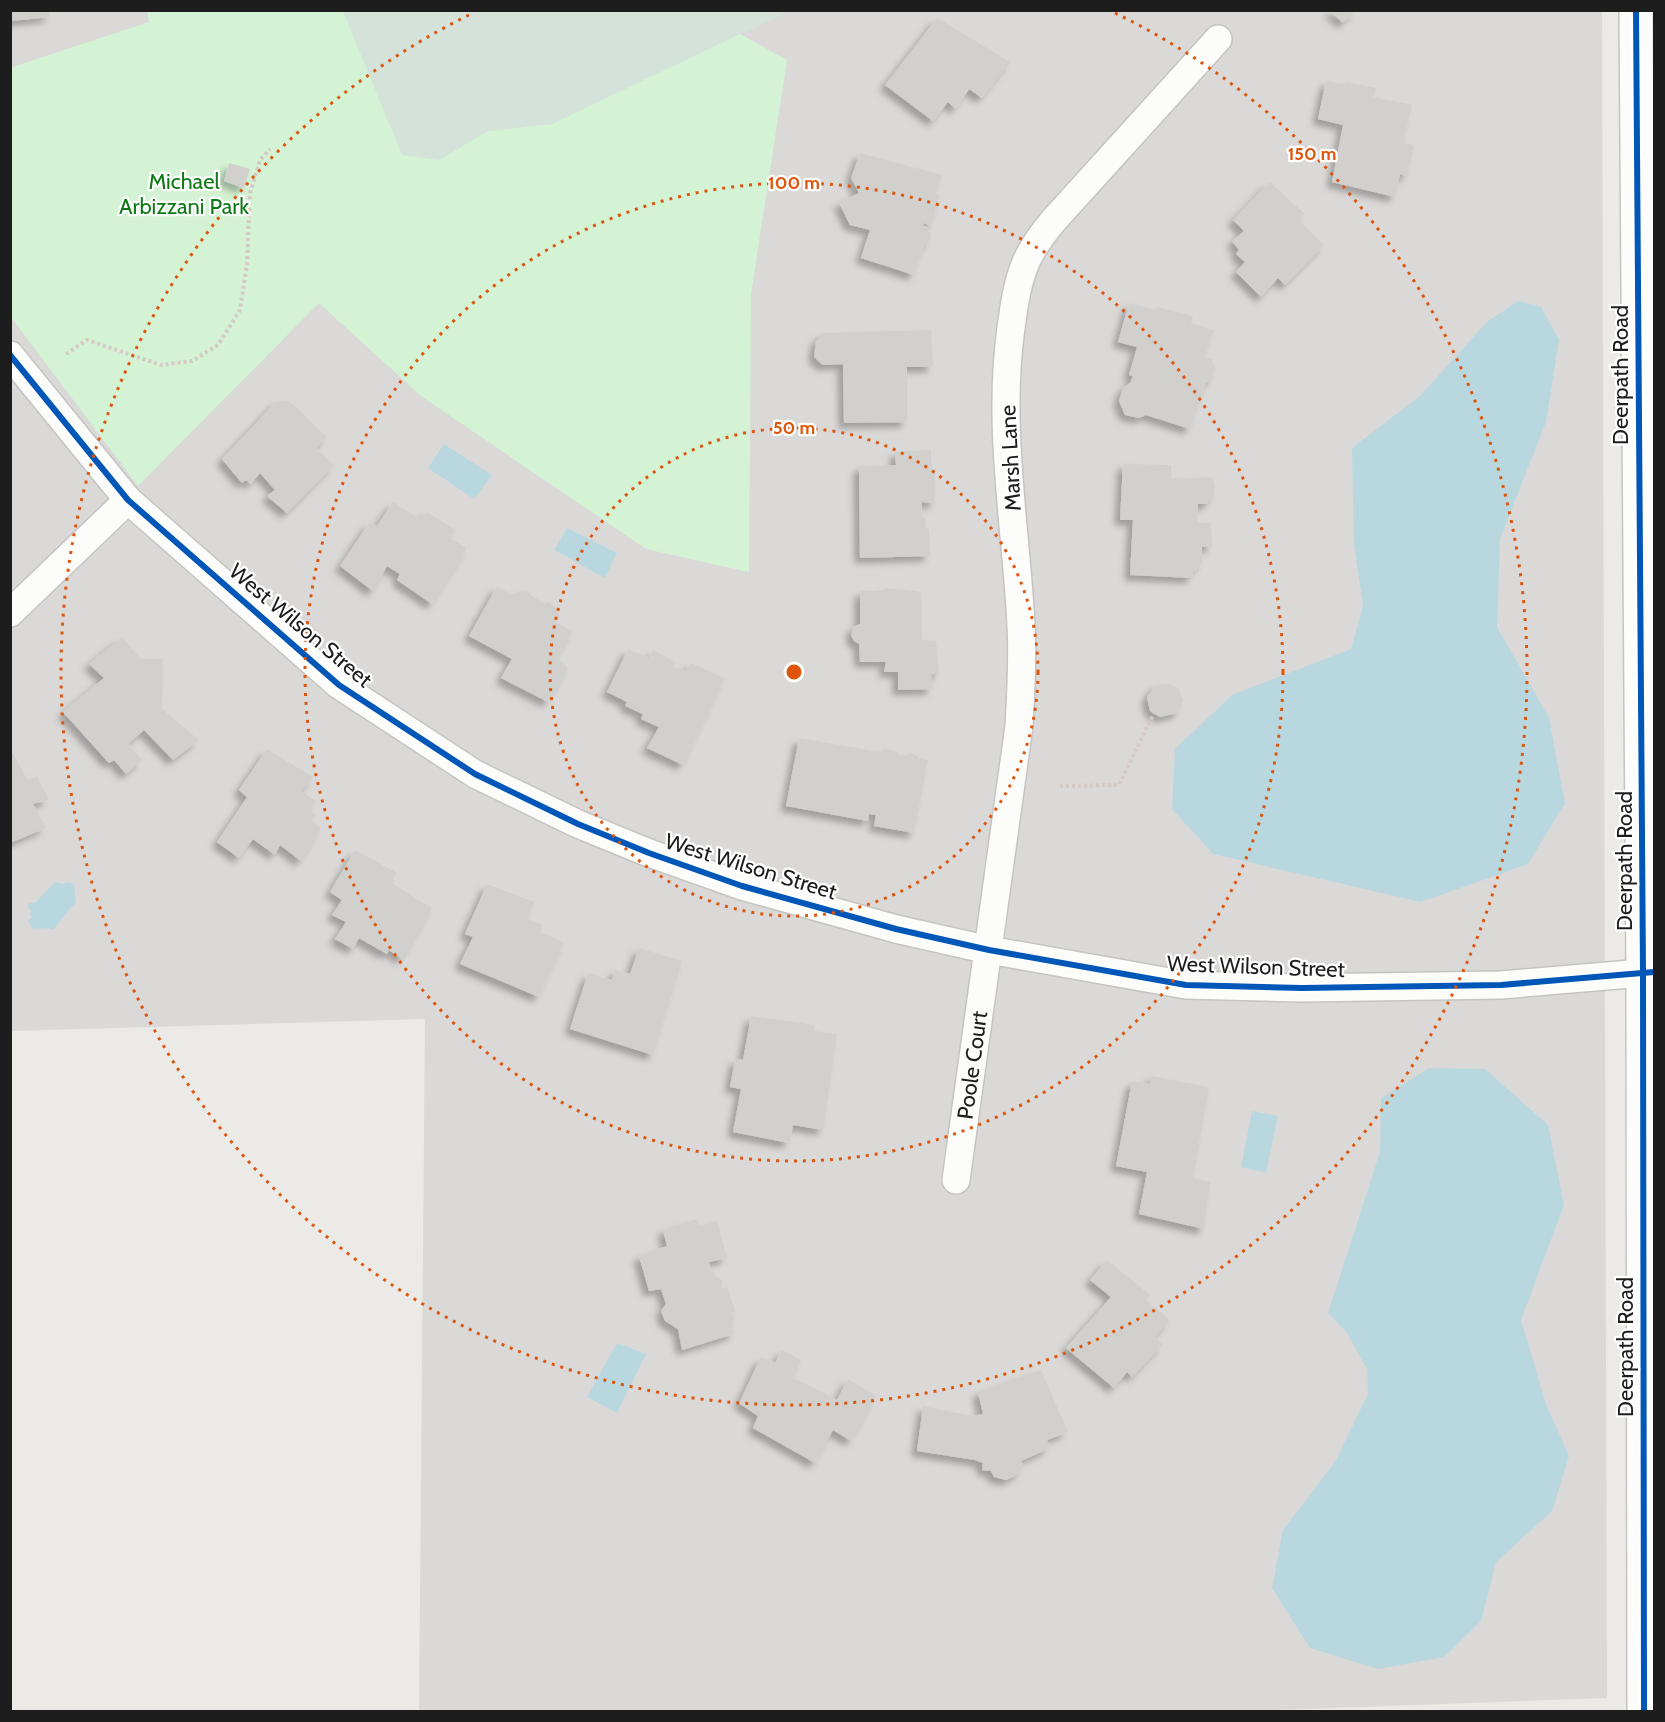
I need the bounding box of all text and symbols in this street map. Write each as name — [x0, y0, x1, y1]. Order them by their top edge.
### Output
text: 150 m — [1288, 143, 1336, 165]
park label: Michael Arbizzani Park — [119, 168, 249, 220]
text: 100 m — [768, 172, 820, 194]
street label: Deerpath Road — [1607, 305, 1634, 445]
street label: Marsh Lane — [994, 404, 1027, 512]
text: 50 m — [773, 417, 815, 439]
street label: West Wilson Street — [224, 558, 378, 693]
centre of rings — [784, 662, 804, 682]
street label: Deerpath Road — [1611, 791, 1638, 931]
street label: West Wilson Street — [662, 828, 841, 906]
street label: West Wilson Street — [1166, 950, 1346, 983]
street label: Poole Court — [952, 1009, 993, 1121]
street label: Deerpath Road — [1612, 1277, 1639, 1417]

